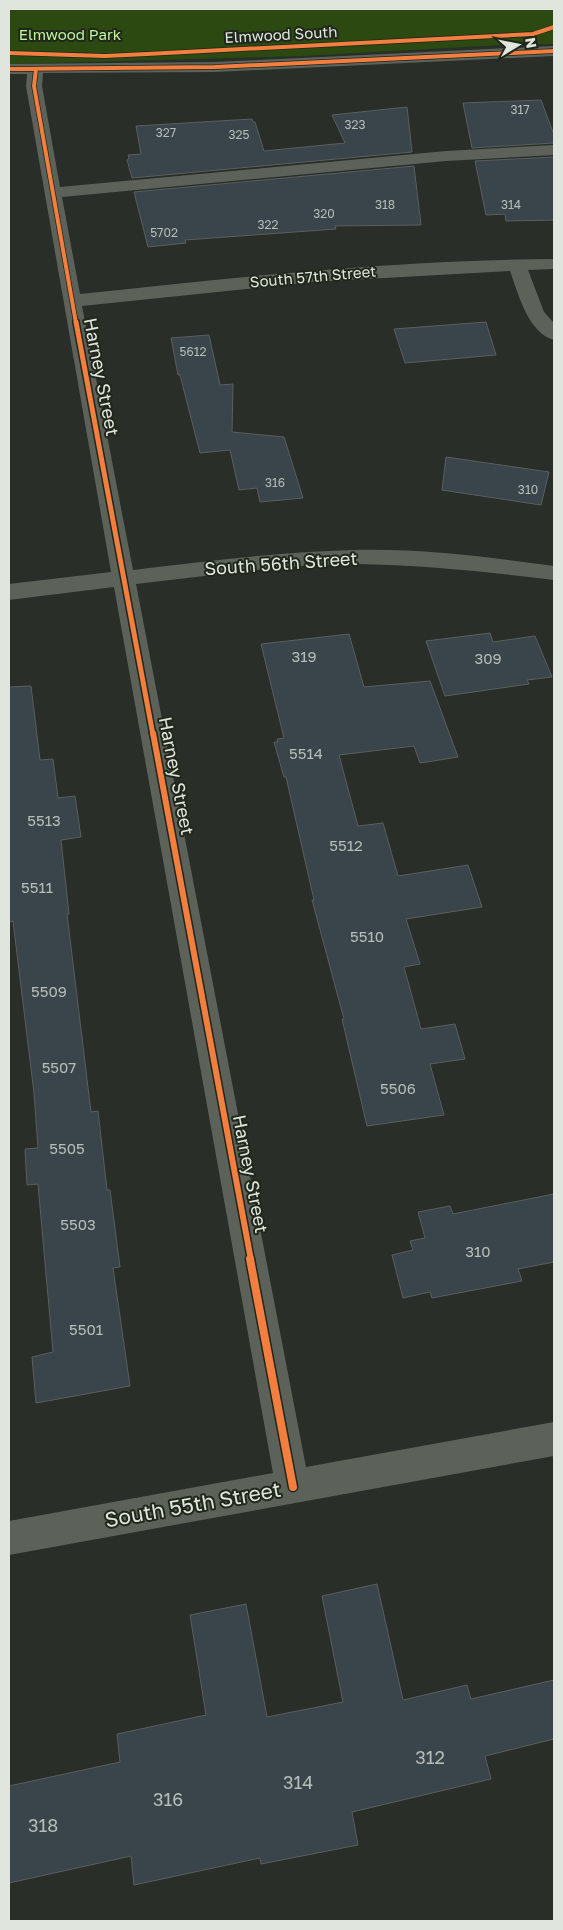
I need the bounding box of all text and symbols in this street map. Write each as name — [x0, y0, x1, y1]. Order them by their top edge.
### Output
north arrow — [493, 20, 543, 70]
street label: Elmwood South — [224, 22, 338, 46]
park label: Elmwood Park — [19, 25, 122, 43]
text: N — [522, 36, 541, 49]
house number: 317 — [510, 102, 530, 117]
house number: 323 — [344, 117, 366, 132]
house number: 327 — [156, 125, 176, 140]
house number: 325 — [229, 127, 250, 142]
house number: 318 — [375, 197, 395, 212]
house number: 314 — [501, 197, 521, 212]
house number: 320 — [313, 206, 335, 221]
house number: 322 — [258, 217, 279, 232]
house number: 5702 — [150, 225, 178, 240]
street label: South 57th Street — [249, 262, 377, 290]
street label: Harney Street — [80, 316, 124, 438]
house number: 5612 — [179, 344, 207, 359]
house number: 316 — [265, 475, 285, 490]
house number: 310 — [518, 482, 538, 497]
street label: South 56th Street — [204, 547, 358, 579]
house number: 319 — [291, 647, 317, 665]
house number: 309 — [474, 649, 502, 667]
street label: Harney Street — [155, 715, 199, 837]
house number: 5514 — [289, 744, 323, 762]
house number: 5513 — [27, 811, 61, 829]
house number: 5512 — [329, 836, 363, 854]
house number: 5511 — [21, 878, 53, 896]
house number: 5510 — [350, 927, 384, 945]
house number: 5509 — [31, 982, 67, 1000]
house number: 5507 — [42, 1058, 76, 1076]
house number: 5506 — [380, 1079, 416, 1097]
street label: Harney Street — [229, 1113, 273, 1235]
house number: 5505 — [49, 1139, 85, 1157]
house number: 5503 — [60, 1215, 96, 1233]
house number: 310 — [465, 1242, 491, 1260]
house number: 5501 — [69, 1320, 103, 1338]
street label: South 55th Street — [103, 1476, 283, 1532]
house number: 312 — [415, 1746, 445, 1768]
house number: 314 — [283, 1771, 313, 1793]
house number: 316 — [153, 1788, 183, 1810]
house number: 318 — [28, 1814, 58, 1836]

